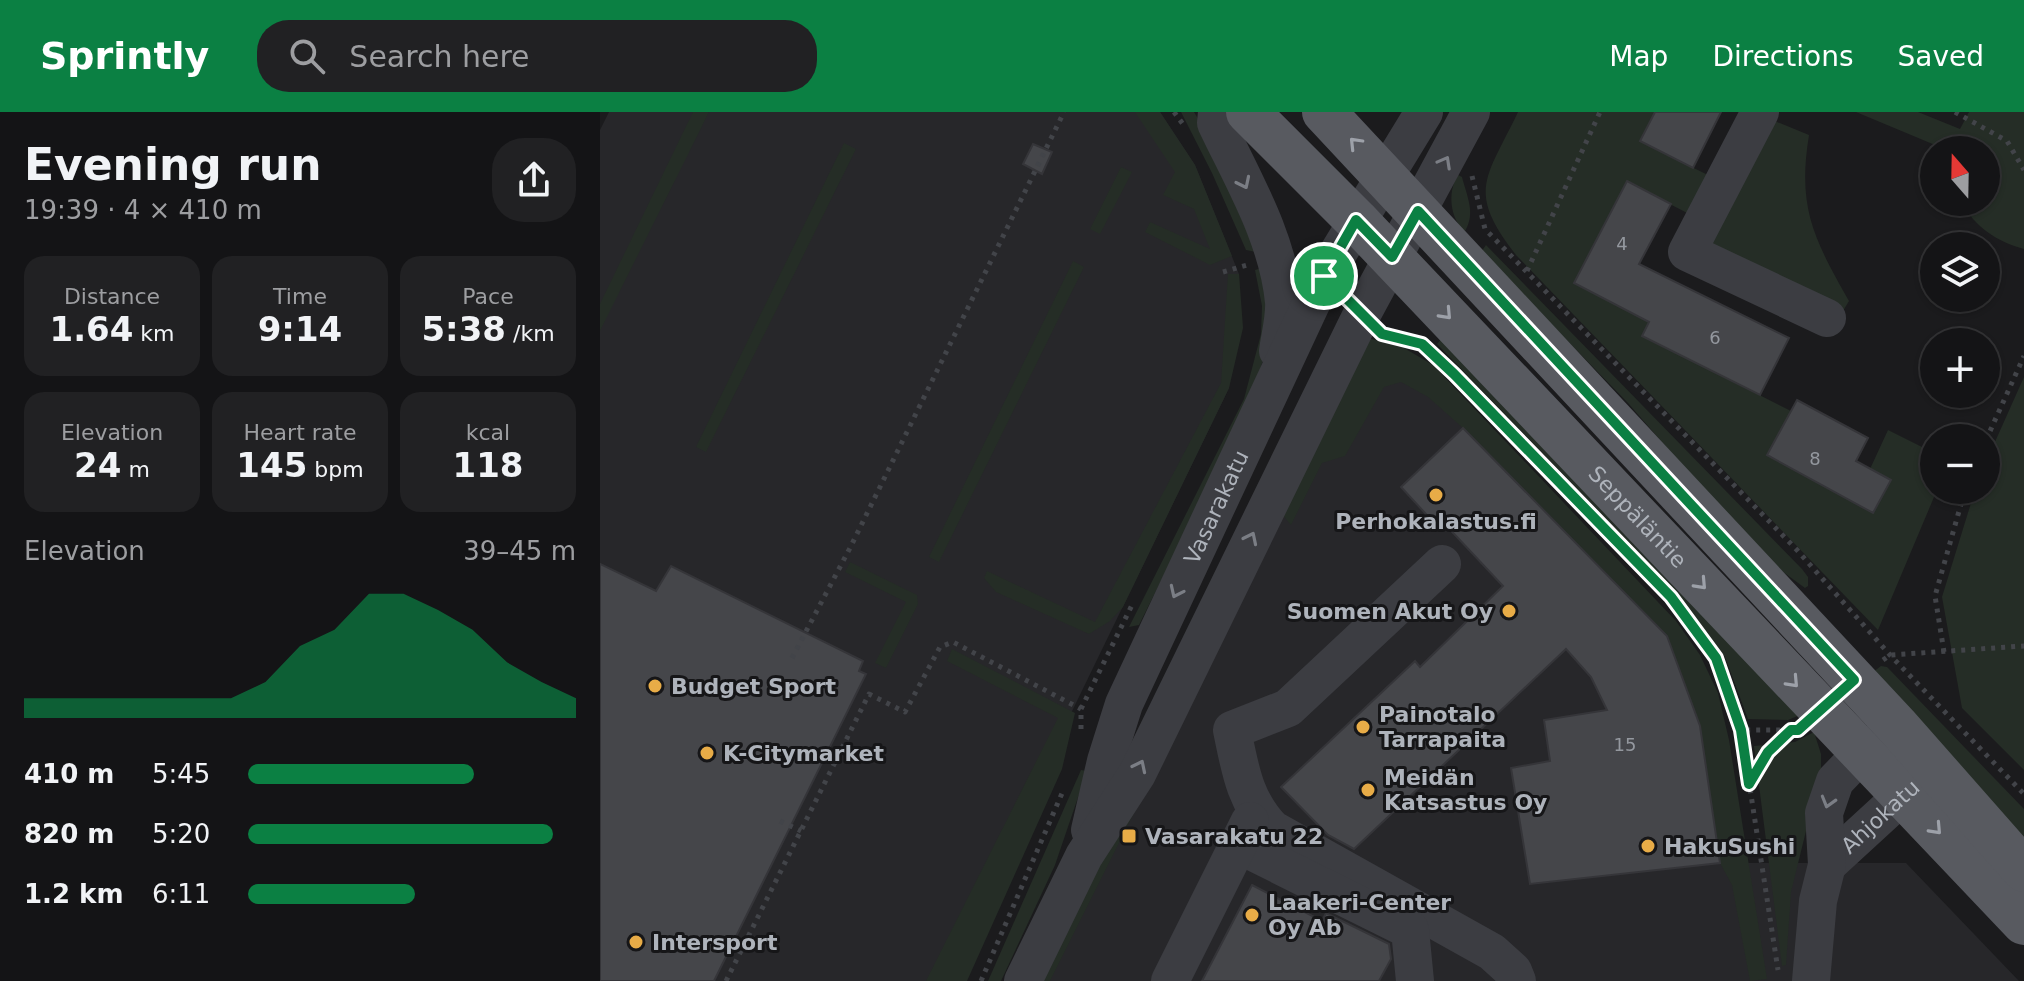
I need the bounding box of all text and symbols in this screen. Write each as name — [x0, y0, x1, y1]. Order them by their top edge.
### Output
search box — [257, 20, 817, 92]
text: Sprintly — [40, 34, 209, 78]
icon: search — [285, 34, 329, 78]
text: Search here — [349, 39, 530, 74]
text: Map — [1609, 40, 1668, 73]
text: Directions — [1712, 40, 1853, 73]
text: Saved — [1897, 40, 1984, 73]
north arrow — [1920, 136, 2000, 216]
map controls — [1920, 136, 2000, 504]
button: share — [492, 138, 576, 222]
one-way arrow — [1349, 138, 1364, 152]
text: Evening run — [24, 139, 321, 190]
one-way arrow — [1436, 156, 1451, 170]
one-way arrow — [1235, 175, 1250, 190]
text: 19:39 · 4 × 410 m — [24, 195, 262, 225]
button: layers — [1920, 232, 2000, 312]
house number: 4 — [1616, 233, 1628, 254]
pin — [1290, 242, 1358, 310]
icon: arrive — [1302, 254, 1346, 298]
text: Distance — [64, 284, 160, 309]
text: Time — [273, 284, 327, 309]
text: Pace — [462, 284, 514, 309]
one-way arrow — [1437, 304, 1451, 319]
text: 1.64 — [49, 309, 133, 349]
text: 9:14 — [258, 309, 342, 349]
text: 5:38 — [421, 309, 506, 349]
text: km — [133, 321, 175, 346]
text: /km — [506, 321, 555, 346]
house number: 6 — [1709, 327, 1721, 348]
button: + — [1920, 328, 2000, 408]
text: Elevation — [61, 420, 163, 445]
text: Heart rate — [244, 420, 356, 445]
text: kcal — [466, 420, 510, 445]
button: − — [1920, 424, 2000, 504]
text: 24 — [74, 445, 121, 485]
text: 145 — [236, 445, 307, 485]
text: 118 — [453, 445, 523, 485]
street label: Vasarakatu — [1179, 446, 1253, 568]
house number: 8 — [1809, 448, 1821, 469]
text: m — [121, 457, 150, 482]
text: bpm — [307, 457, 364, 482]
street label: Seppäläntie — [1584, 461, 1692, 573]
marker: Perhokalastus.fi — [1427, 486, 1445, 504]
place label: Perhokalastus.fi — [1335, 509, 1537, 534]
one-way arrow — [1241, 531, 1256, 546]
text: Elevation — [24, 536, 145, 566]
text: 39–45 m — [463, 536, 576, 566]
one-way arrow — [1692, 575, 1707, 589]
one-way arrow — [1170, 584, 1186, 599]
place label: Suomen Akut Oy — [1287, 599, 1493, 624]
marker: Suomen Akut Oy — [1500, 602, 1518, 620]
one-way arrow — [1784, 673, 1798, 687]
place label: Budget Sport — [671, 674, 837, 699]
marker: Budget Sport — [646, 677, 664, 695]
place label: Painotalo Tarrapaita — [1379, 702, 1506, 752]
marker: Painotalo Tarrapaita — [1354, 718, 1372, 736]
house number: 15 — [1614, 734, 1636, 755]
place label: K-Citymarket — [723, 741, 884, 766]
marker: K-Citymarket — [698, 744, 716, 762]
text: 410 m — [24, 759, 114, 789]
text: 5:45 — [152, 759, 210, 789]
one-way arrow — [1131, 760, 1147, 774]
place label: Meidän Katsastus Oy — [1384, 765, 1547, 815]
street label: Ahjokatu — [1836, 774, 1924, 858]
marker: Meidän Katsastus Oy — [1359, 781, 1377, 799]
one-way arrow — [1821, 795, 1837, 808]
text: 820 m — [24, 819, 114, 849]
text: 5:20 — [152, 819, 210, 849]
one-way arrow — [1926, 820, 1940, 835]
place label: Vasarakatu 22 — [1145, 824, 1323, 849]
marker: Vasarakatu 22 — [1120, 827, 1138, 845]
place label: HakuSushi — [1664, 834, 1795, 859]
marker: HakuSushi — [1639, 837, 1657, 855]
text: 1.2 km — [24, 879, 124, 909]
text: 6:11 — [152, 879, 210, 909]
place label: Laakeri-Center Oy Ab — [1268, 890, 1451, 940]
marker: Laakeri-Center Oy Ab — [1243, 906, 1261, 924]
place label: Intersport — [652, 930, 778, 955]
marker: Intersport — [627, 933, 645, 951]

